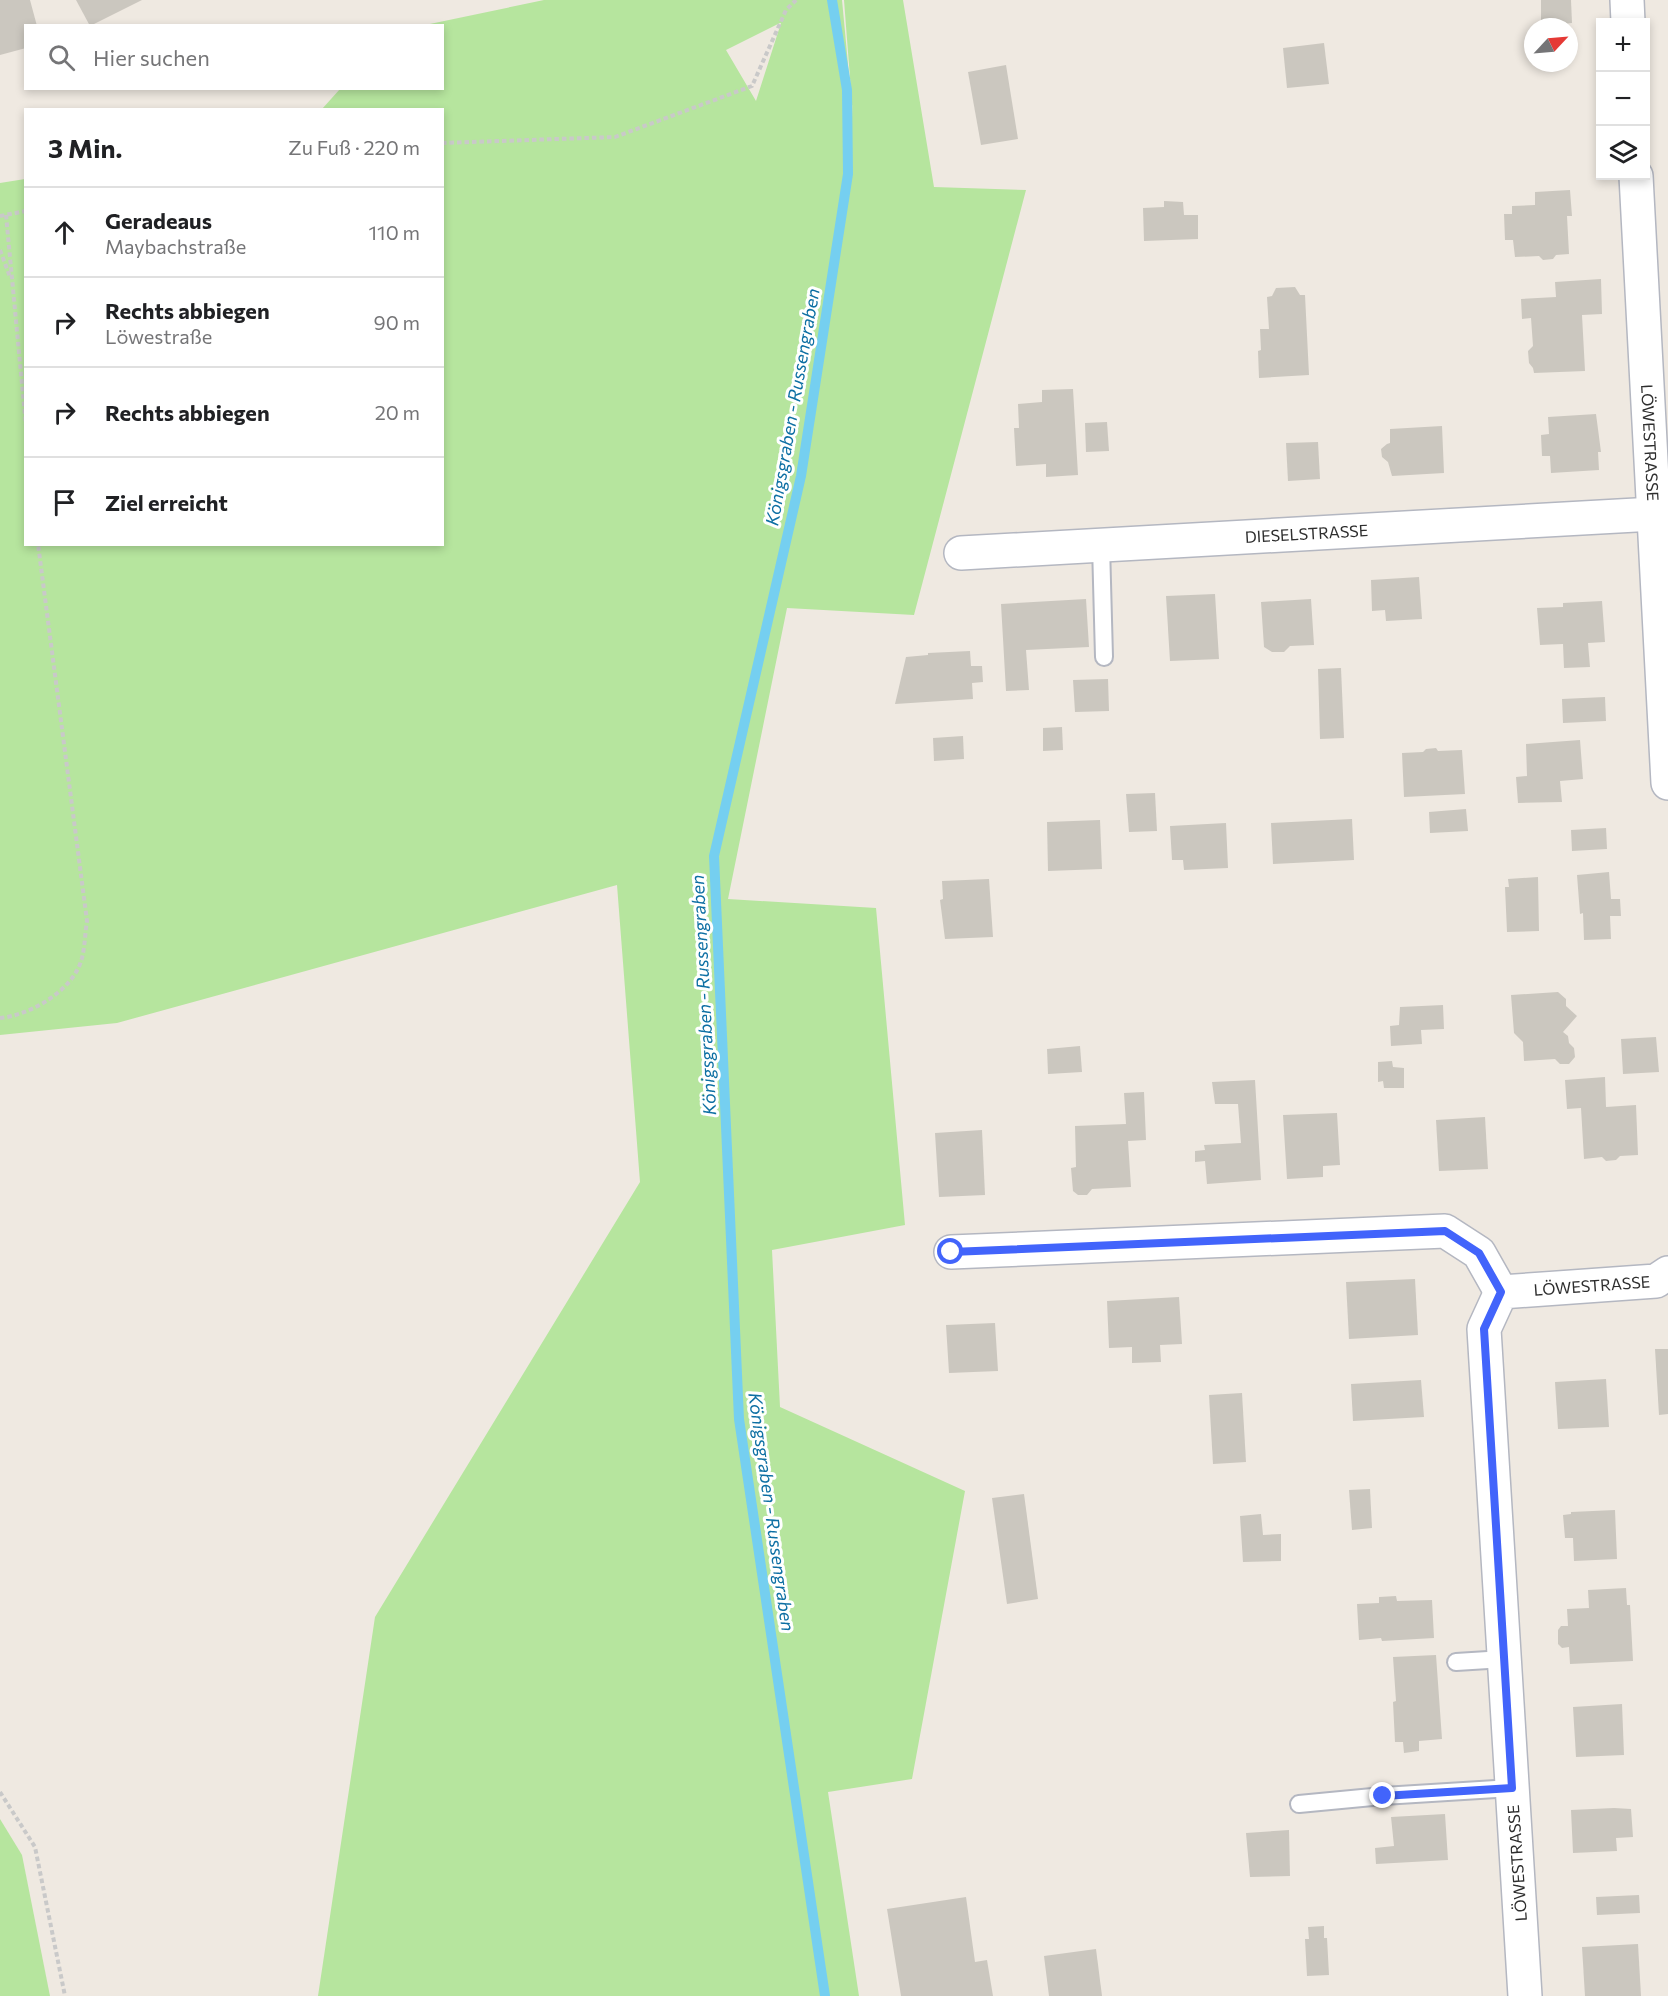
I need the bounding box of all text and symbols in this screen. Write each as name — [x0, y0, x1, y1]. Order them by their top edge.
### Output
north arrow — [1524, 18, 1578, 72]
map controls — [1596, 18, 1650, 180]
button: + — [1596, 18, 1650, 72]
search box — [24, 24, 444, 90]
icon: search — [45, 41, 78, 74]
text: Hier suchen — [93, 44, 210, 71]
button: − — [1596, 72, 1650, 126]
button: layers — [1596, 126, 1650, 180]
text: 3 Min. — [48, 132, 122, 163]
text: Zu Fuß · 220 m — [288, 135, 420, 159]
text: Geradeaus — [105, 207, 212, 234]
icon: ahead — [48, 216, 81, 249]
text: 110 m — [369, 220, 420, 244]
text: Maybachstraße — [105, 234, 246, 258]
water label: Königsgraben - Russengraben — [760, 286, 824, 527]
text: Rechts abbiegen — [105, 297, 270, 324]
icon: right — [48, 306, 81, 339]
text: 90 m — [374, 310, 420, 334]
text: Löwestraße — [105, 324, 212, 348]
street label: LÖWESTRASSE — [1638, 384, 1663, 501]
icon: right — [48, 396, 81, 429]
text: Rechts abbiegen — [105, 399, 270, 426]
text: 20 m — [375, 400, 420, 424]
icon: arrive — [48, 486, 81, 519]
text: Ziel erreicht — [105, 489, 228, 516]
street label: DIESELSTRASSE — [1244, 520, 1369, 546]
water label: Königsgraben - Russengraben — [686, 874, 720, 1116]
route start — [937, 1238, 963, 1264]
street label: LÖWESTRASSE — [1533, 1271, 1651, 1299]
water label: Königsgraben - Russengraben — [744, 1391, 800, 1633]
route end — [1369, 1782, 1395, 1808]
street label: LÖWESTRASSE — [1503, 1804, 1530, 1922]

